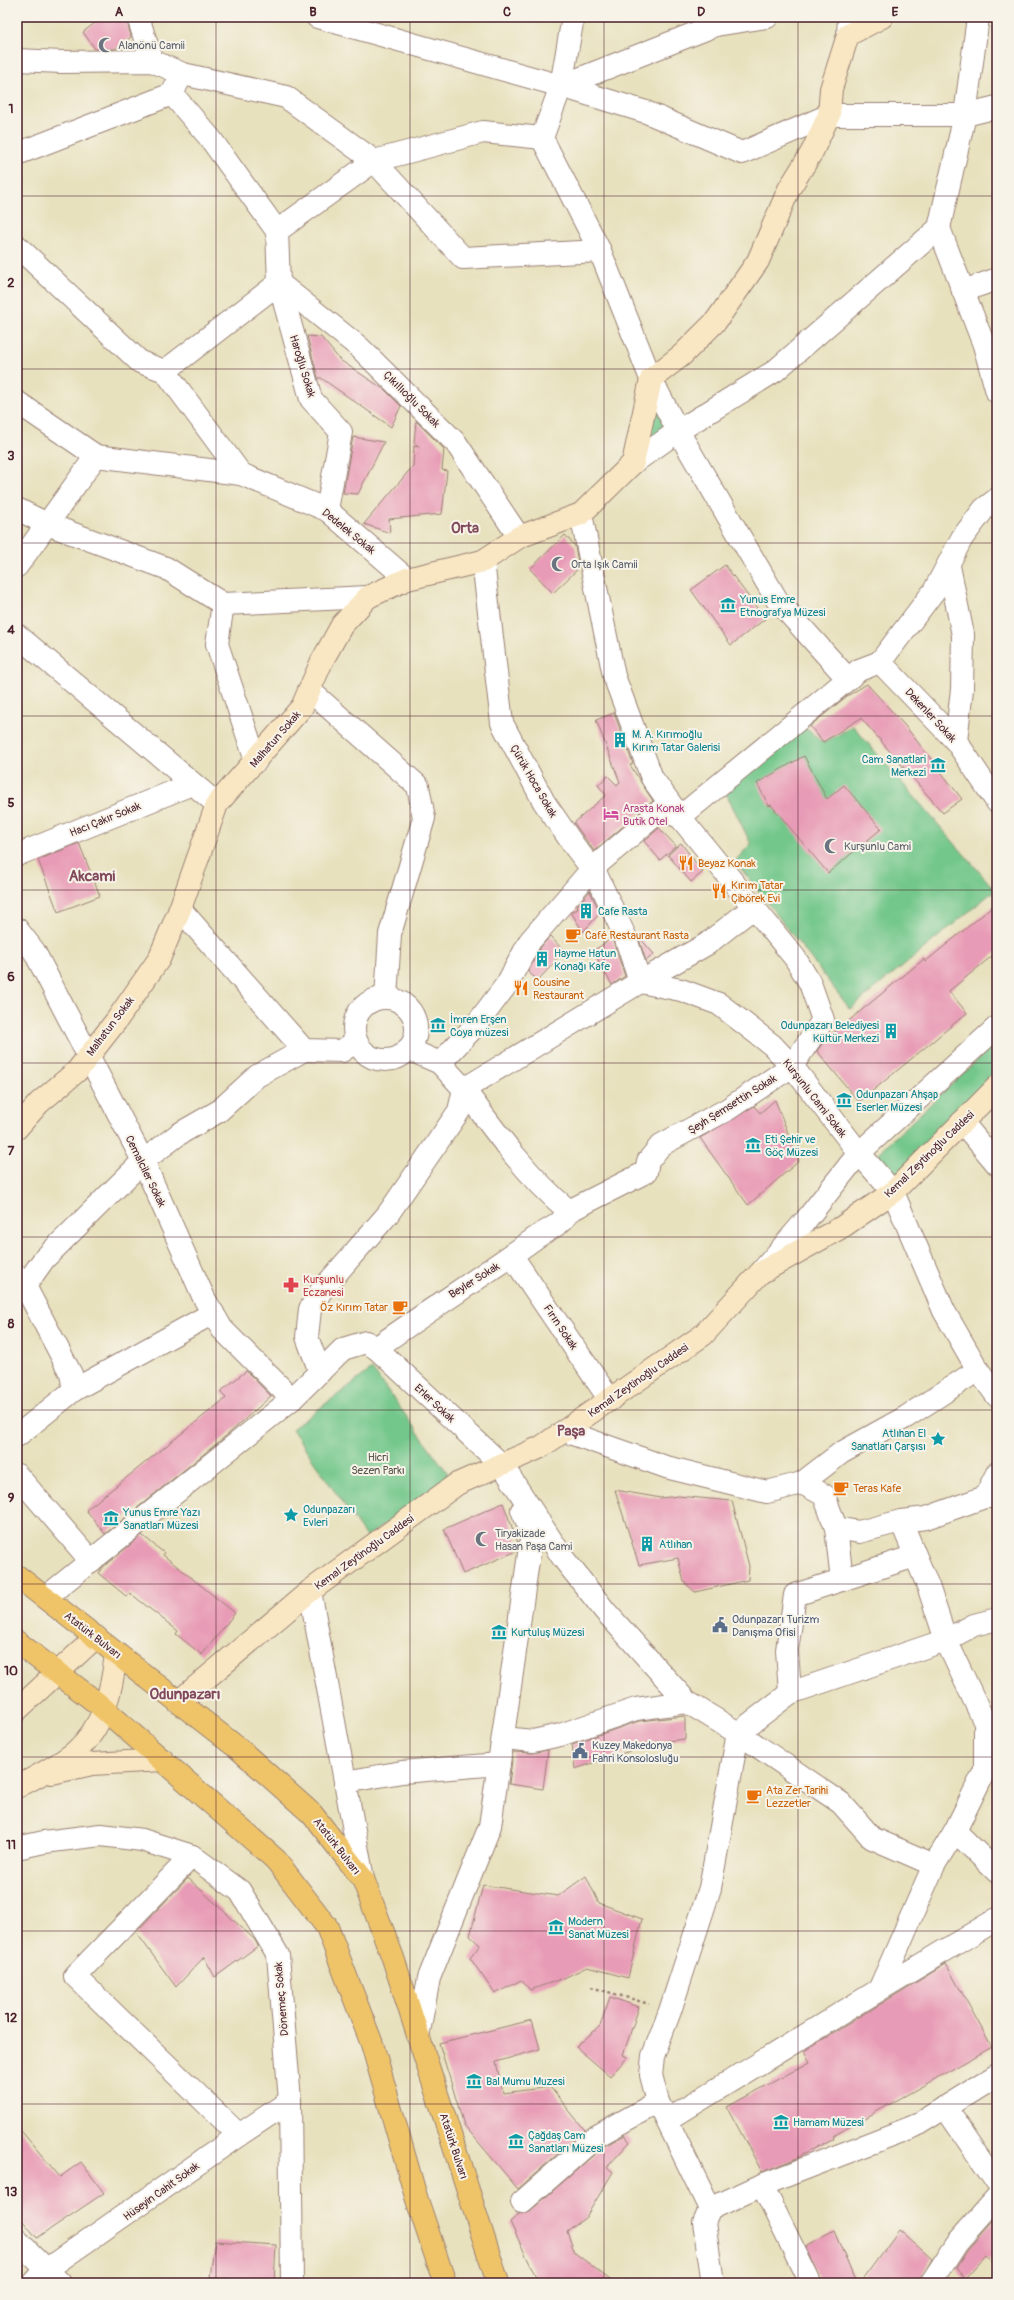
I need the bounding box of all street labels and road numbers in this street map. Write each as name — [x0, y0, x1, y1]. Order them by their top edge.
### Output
street label: Haroğlu Sokak — [287, 333, 318, 399]
street label: Çıkıllıoğlu Sokak — [381, 368, 443, 431]
street label: Dedelek Sokak — [319, 506, 378, 557]
street label: Dekenler Sokak — [902, 686, 959, 745]
street label: Malhatun Sokak — [247, 708, 304, 770]
street label: Çürük Hoca Sokak — [507, 743, 560, 820]
street label: Hacı Çakır Sokak — [68, 799, 143, 840]
street label: Malhatun Sokak — [84, 994, 137, 1058]
street label: Kurşunlu Cami Sokak — [780, 1056, 850, 1140]
street label: Şeyh Şemsettin Sokak — [686, 1072, 779, 1137]
street label: Kemal Zeytinoğlu Caddesi — [882, 1108, 977, 1201]
street label: Cemalciler Sokak — [123, 1133, 169, 1210]
street label: Beyler Sokak — [447, 1260, 502, 1301]
street label: Fırın Sokak — [541, 1302, 581, 1353]
street label: Kemal Zeytinoğlu Caddesi — [586, 1341, 691, 1420]
street label: Erler Sokak — [412, 1381, 458, 1426]
street label: Kemal Zeytinoğlu Caddesi — [312, 1512, 416, 1593]
street label: Atatürk Bulvarı — [62, 1609, 124, 1662]
street label: Atatürk Bulvarı — [310, 1815, 363, 1877]
street label: Dönemeç Sokak — [272, 1961, 291, 2037]
street label: Atatürk Bulvarı — [437, 2111, 470, 2181]
street label: Hüseyin Cahit Sokak — [121, 2159, 202, 2223]

